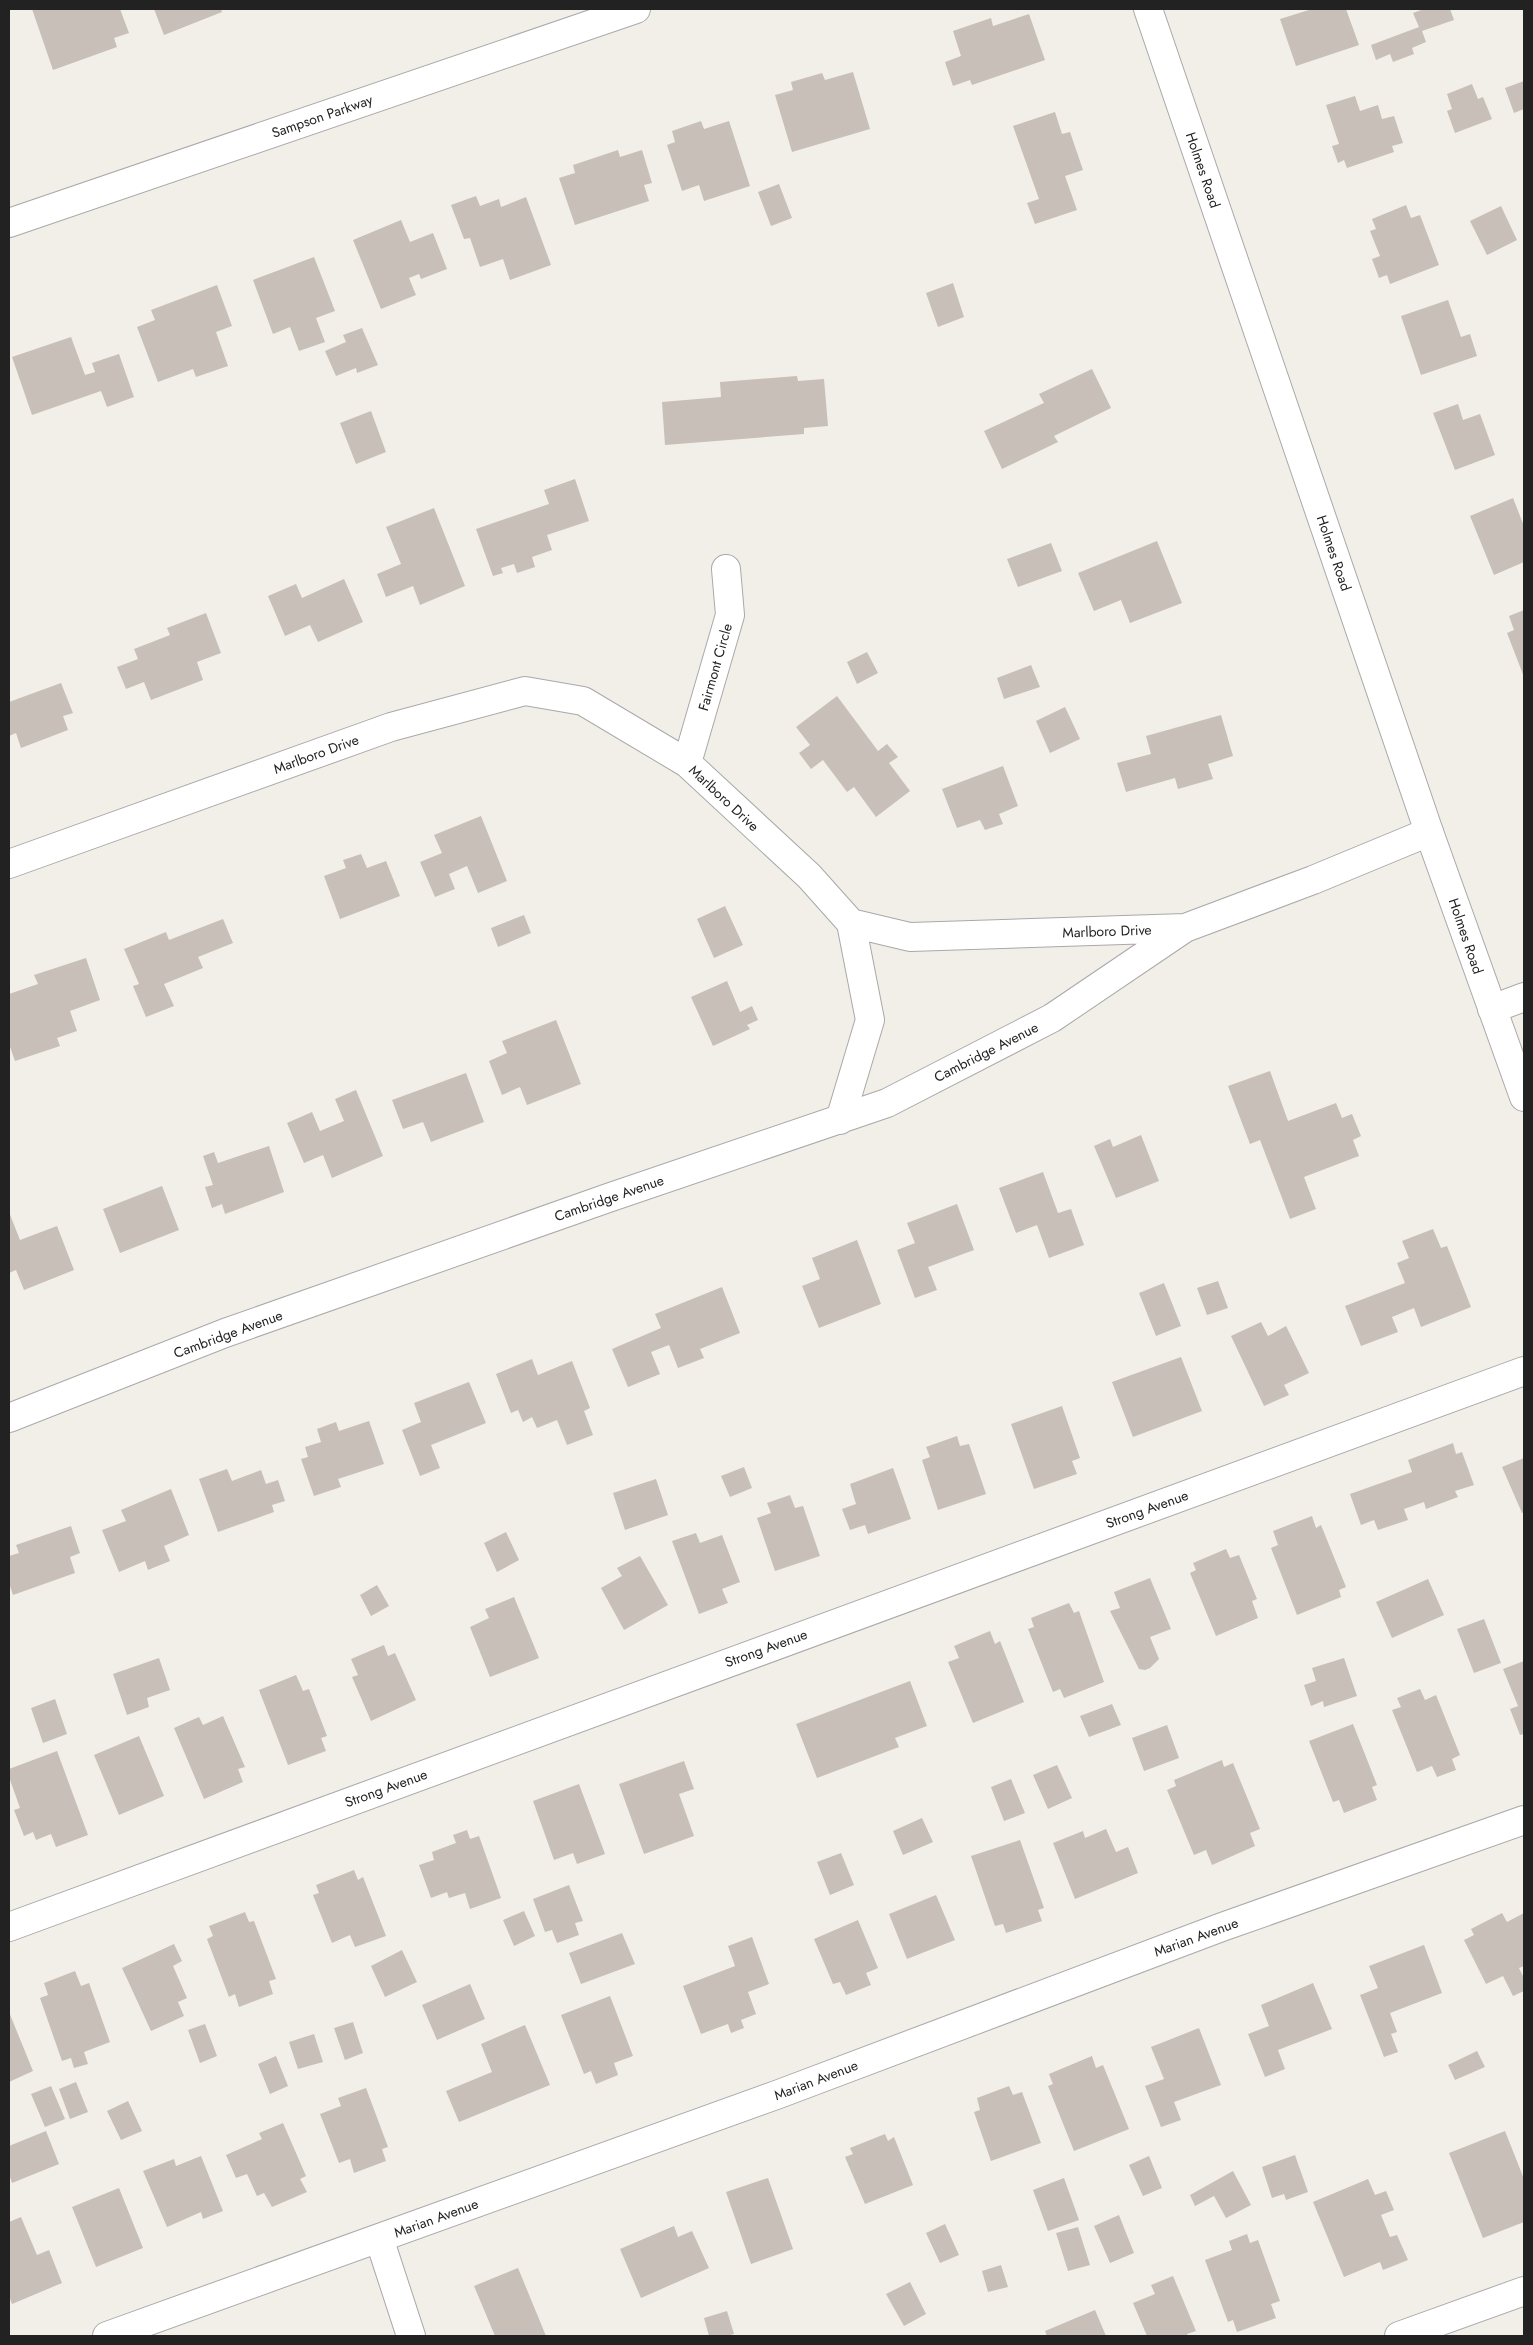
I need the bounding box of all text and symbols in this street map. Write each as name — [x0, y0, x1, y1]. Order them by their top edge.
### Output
street label: Sampson Parkway — [269, 89, 376, 143]
street label: Holmes Road — [1181, 129, 1225, 211]
street label: Holmes Road — [1312, 512, 1356, 594]
street label: Fairmont Circle — [693, 621, 737, 713]
street label: Marlboro Drive — [271, 729, 361, 779]
street label: Marlboro Drive — [685, 760, 763, 836]
street label: Holmes Road — [1444, 895, 1488, 977]
street label: Marlboro Drive — [1062, 919, 1152, 943]
street label: Cambridge Avenue — [930, 1017, 1042, 1087]
street label: Cambridge Avenue — [552, 1170, 666, 1226]
street label: Cambridge Avenue — [171, 1305, 285, 1363]
street label: Strong Avenue — [1103, 1485, 1191, 1533]
street label: Strong Avenue — [722, 1624, 810, 1672]
street label: Strong Avenue — [342, 1764, 430, 1812]
street label: Marian Avenue — [1151, 1912, 1241, 1962]
street label: Marian Avenue — [771, 2055, 861, 2105]
street label: Marian Avenue — [391, 2193, 481, 2243]

